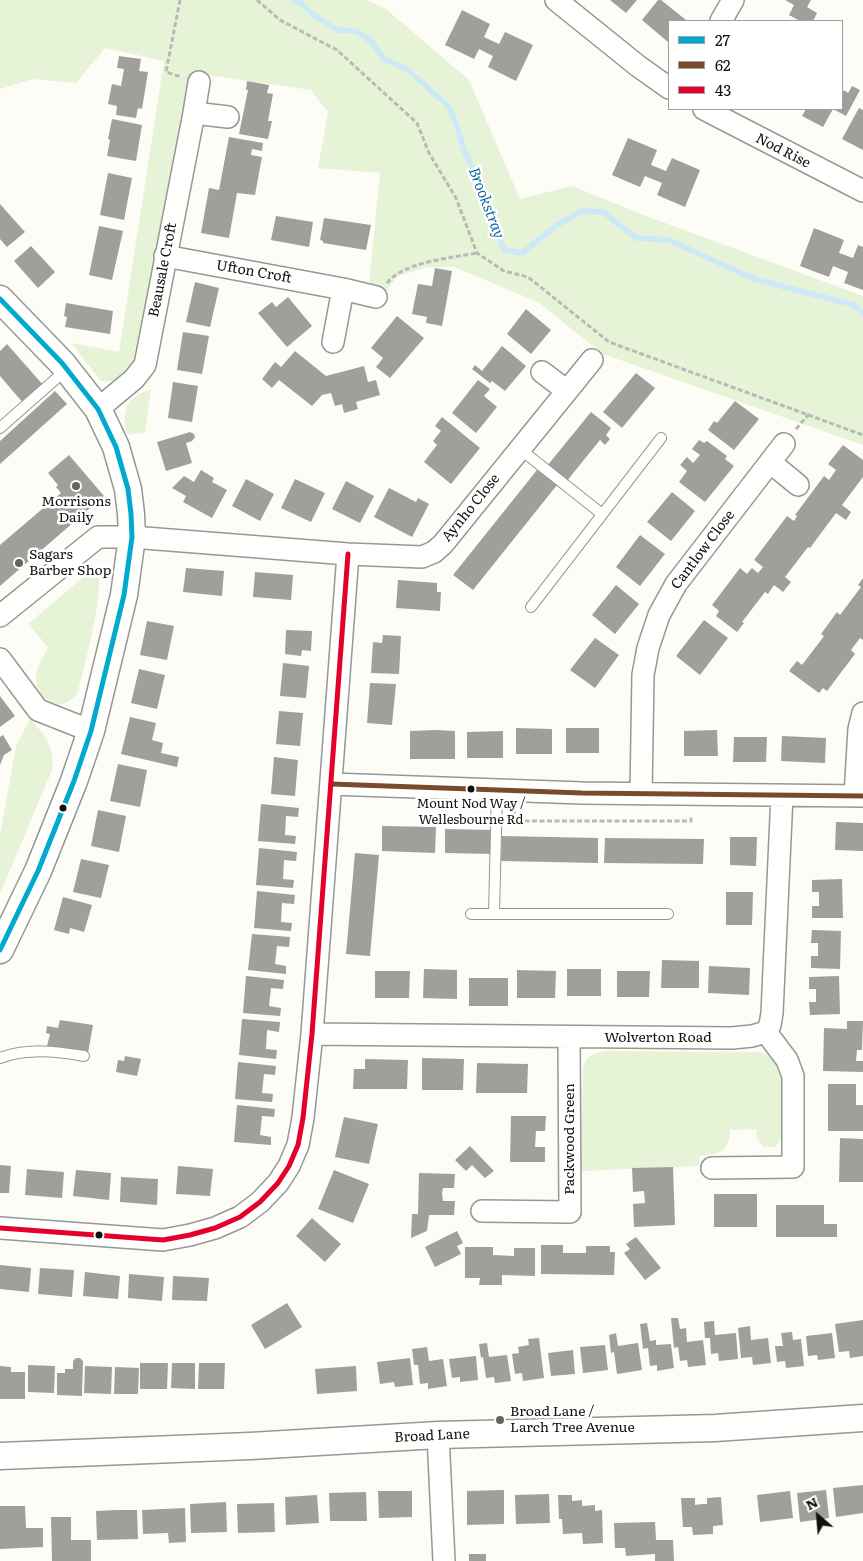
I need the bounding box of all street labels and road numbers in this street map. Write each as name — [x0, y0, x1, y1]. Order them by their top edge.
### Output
street label: Nod Rise — [753, 130, 813, 172]
street label: Beausale Croft — [146, 221, 180, 319]
street label: Ufton Croft — [215, 257, 293, 287]
street label: Aynho Close — [439, 471, 503, 545]
street label: Cantlow Close — [668, 507, 738, 593]
street label: Wolverton Road — [604, 1030, 712, 1046]
street label: Packwood Green — [562, 1083, 578, 1195]
street label: Broad Lane — [394, 1426, 470, 1446]

